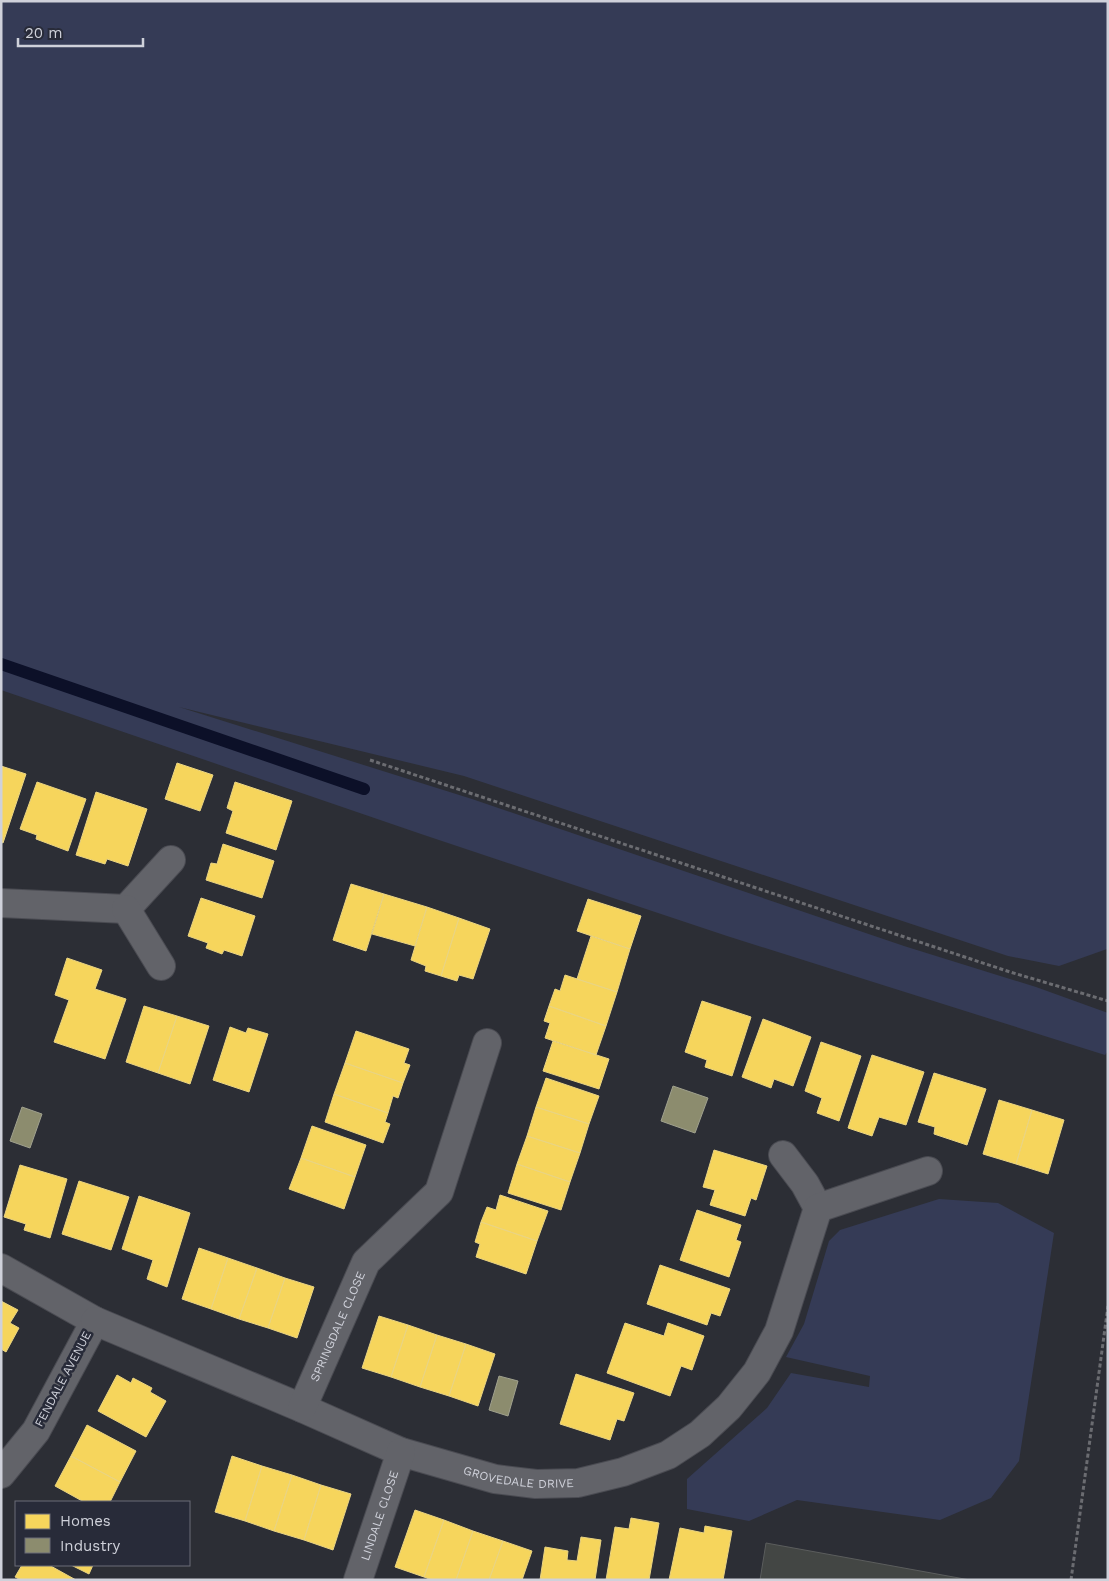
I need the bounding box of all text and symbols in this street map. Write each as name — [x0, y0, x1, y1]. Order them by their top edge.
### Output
scale bar — [18, 15, 142, 47]
text: 20 m — [25, 24, 63, 42]
street label: SPRINGDALE CLOSE — [307, 1269, 368, 1384]
street label: FENDALE AVENUE — [32, 1329, 94, 1429]
street label: GROVEDALE DRIVE — [462, 1463, 574, 1491]
street label: LINDALE CLOSE — [358, 1468, 401, 1562]
legend — [15, 1501, 190, 1566]
text: Homes — [60, 1512, 111, 1530]
text: Industry — [60, 1537, 121, 1555]

